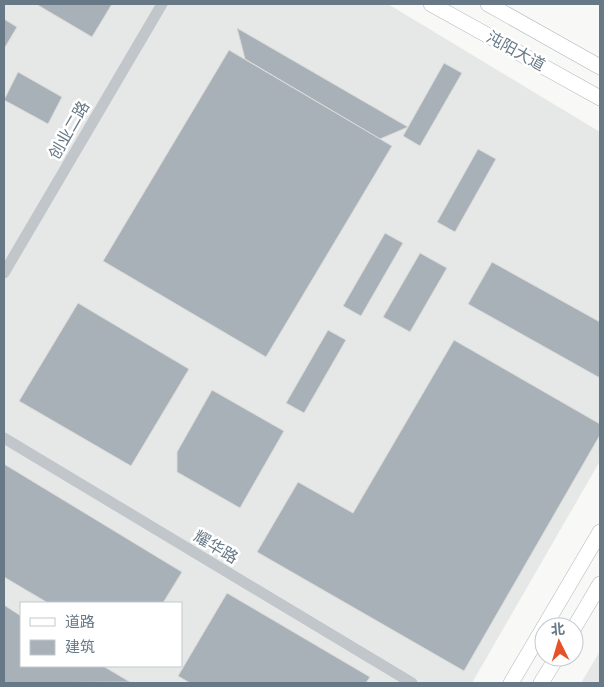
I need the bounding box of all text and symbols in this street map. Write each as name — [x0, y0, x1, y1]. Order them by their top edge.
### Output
street label: 沌阳大道 — [483, 27, 549, 75]
street label: 创业二路 — [45, 98, 93, 162]
street label: 耀华路 — [191, 526, 241, 568]
legend — [20, 602, 182, 667]
text: 道路 — [65, 613, 95, 631]
north arrow — [534, 617, 584, 667]
text: 北 — [550, 620, 566, 638]
text: 建筑 — [65, 638, 95, 656]

